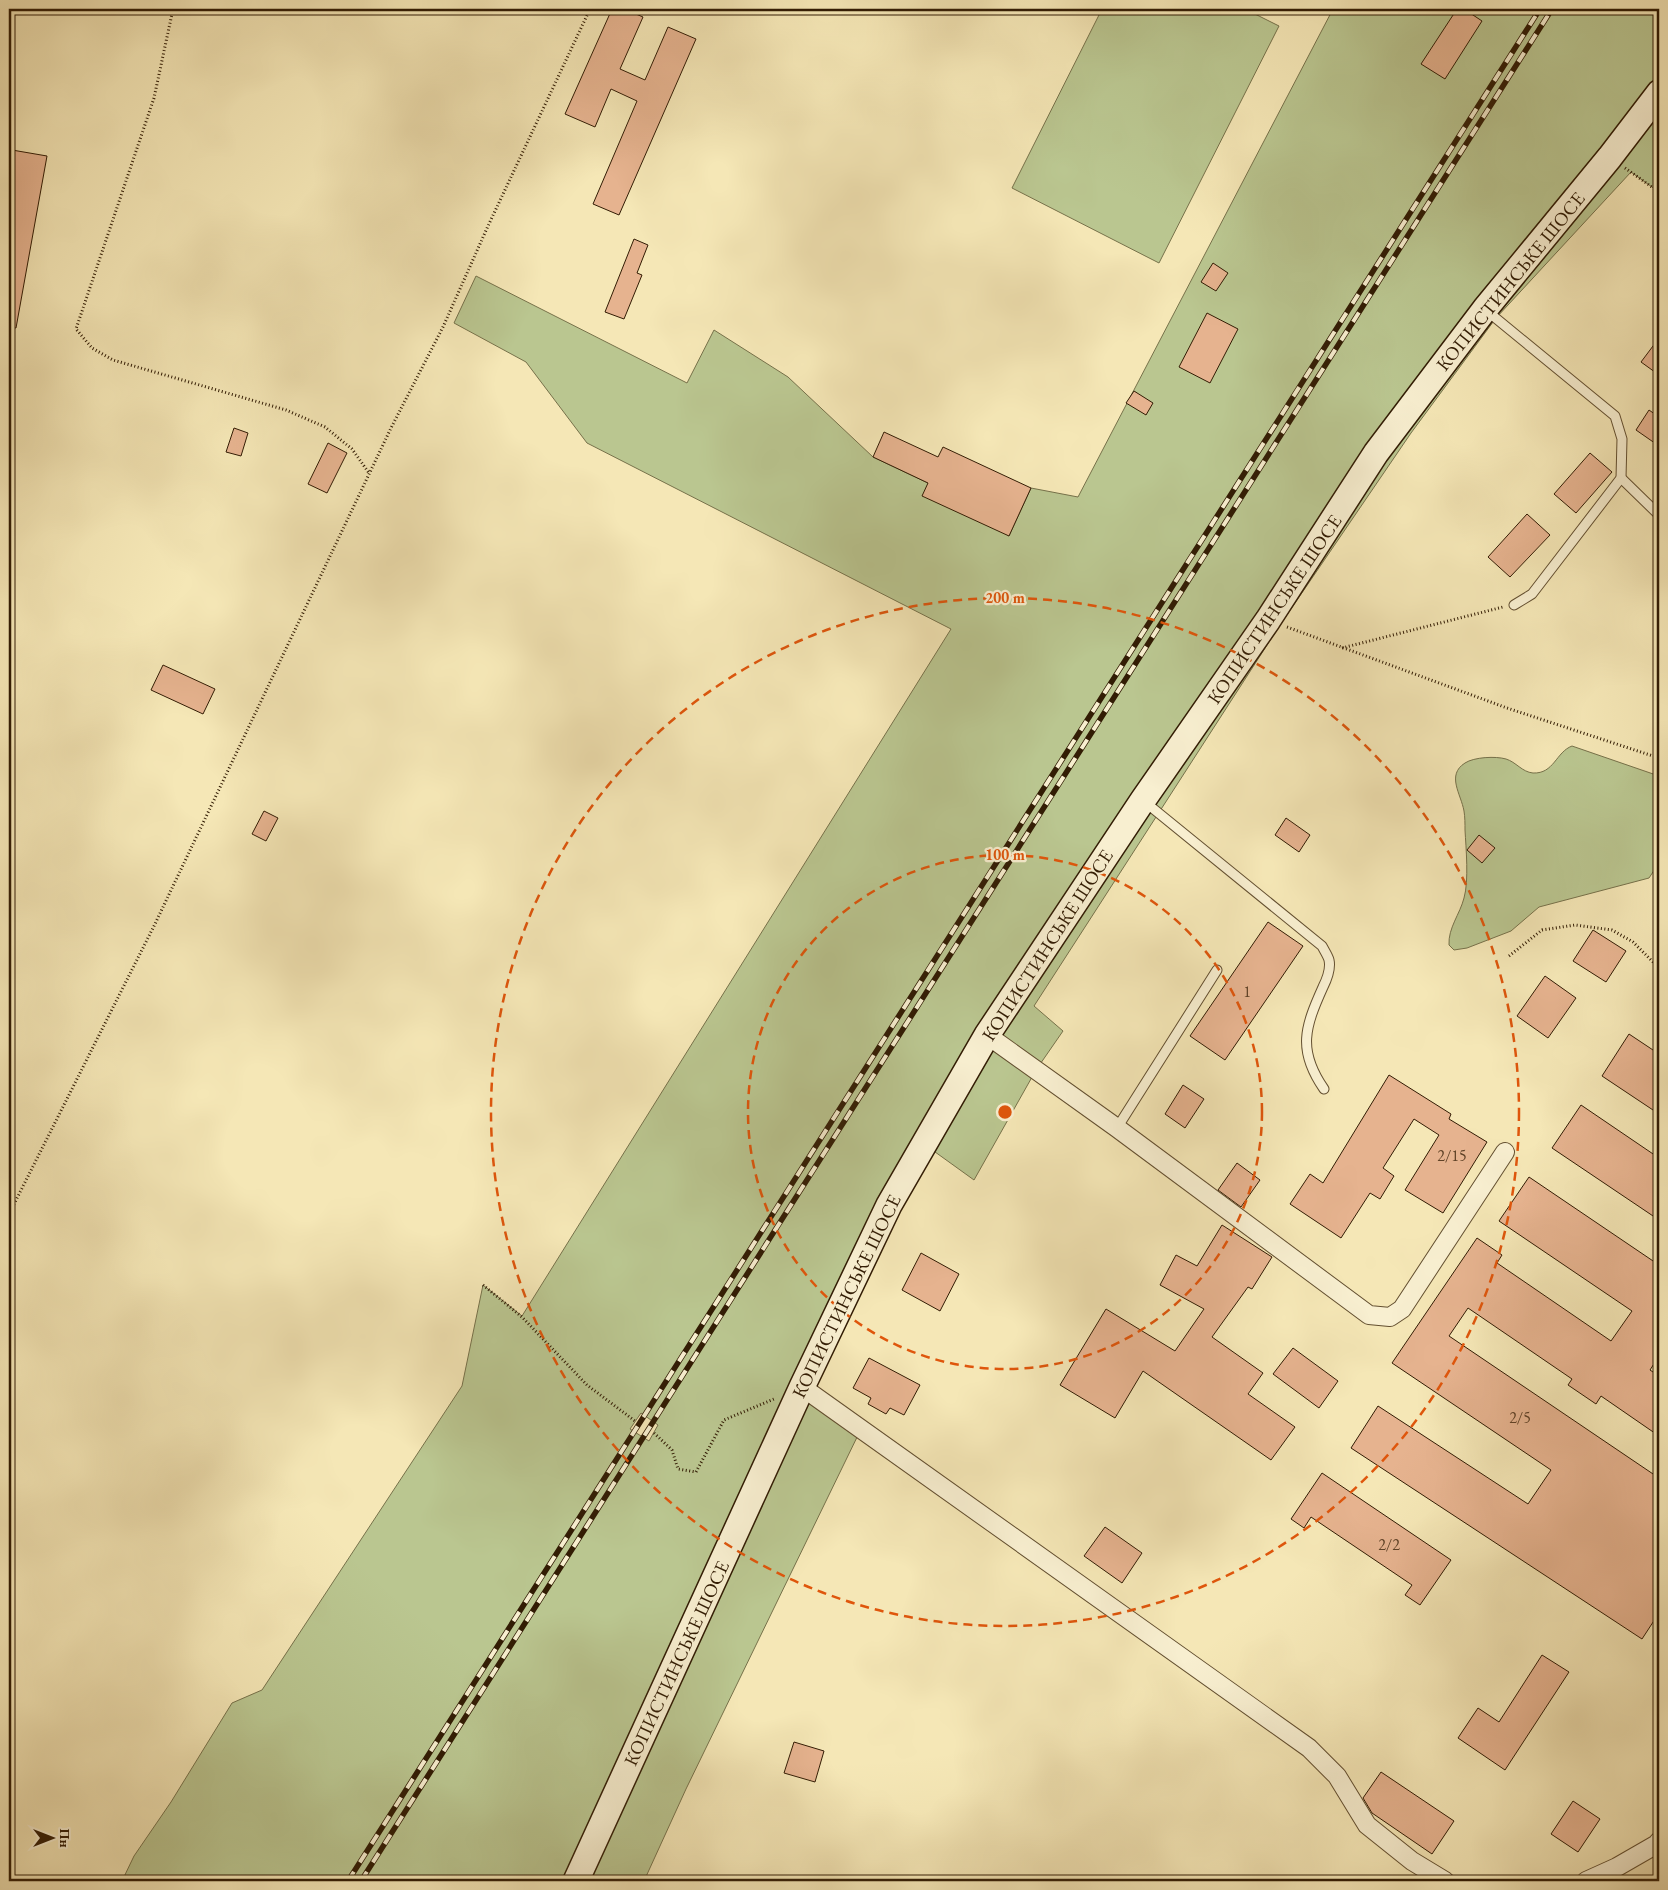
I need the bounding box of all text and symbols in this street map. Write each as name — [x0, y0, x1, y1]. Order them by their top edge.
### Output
street label: КОПИСТИНСЬКЕ ШОСЕ — [1430, 186, 1591, 376]
street label: КОПИСТИНСЬКЕ ШОСЕ — [1202, 509, 1347, 709]
text: 200 m — [985, 588, 1025, 607]
street label: КОПИСТИНСЬКЕ ШОСЕ — [976, 845, 1119, 1046]
text: 100 m — [985, 845, 1025, 864]
house number: 1 — [1243, 981, 1251, 1002]
centre of rings — [996, 1103, 1014, 1121]
house number: 2/15 — [1437, 1145, 1467, 1166]
street label: КОПИСТИНСЬКЕ ШОСЕ — [786, 1190, 907, 1402]
house number: 2/5 — [1509, 1407, 1531, 1428]
house number: 2/2 — [1378, 1534, 1400, 1555]
street label: КОПИСТИНСЬКЕ ШОСЕ — [618, 1556, 735, 1770]
north arrow — [28, 1812, 78, 1862]
text: Пн — [56, 1828, 74, 1848]

